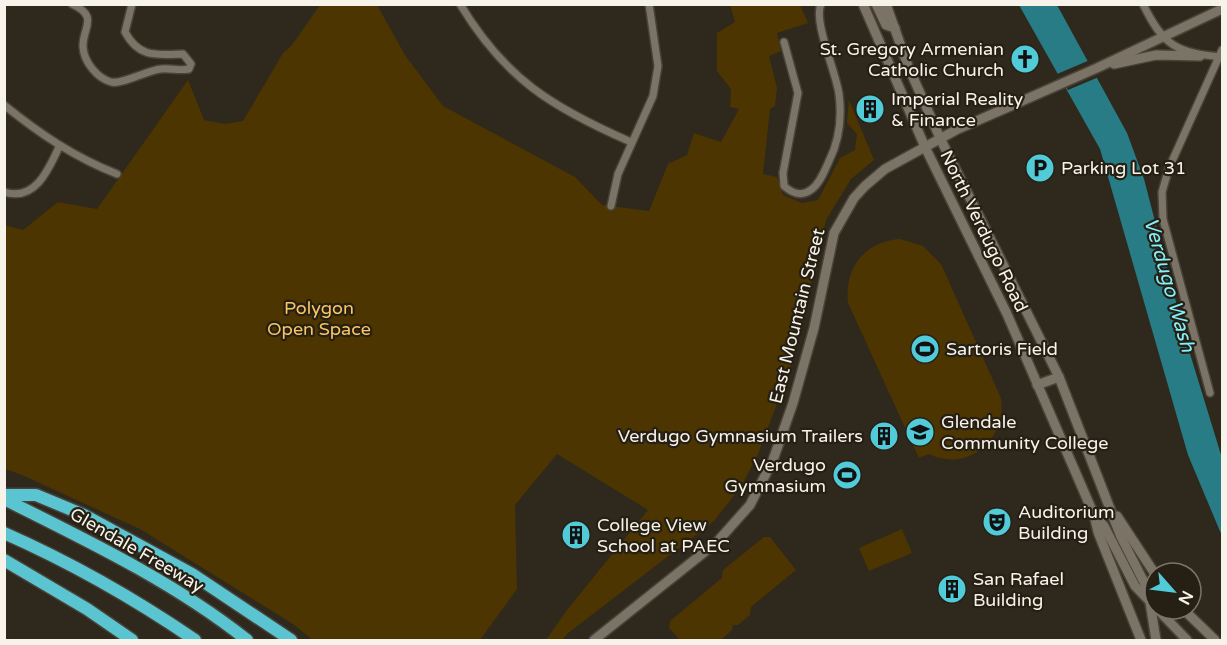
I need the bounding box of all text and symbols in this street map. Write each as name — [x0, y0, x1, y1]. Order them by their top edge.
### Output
place label: St. Gregory Armenian Catholic Church — [820, 38, 1004, 81]
church icon: St. Gregory Armenian Catholic Church — [1009, 43, 1041, 75]
place label: Imperial Reality & Finance — [891, 88, 1024, 131]
building icon: Imperial Reality & Finance — [854, 93, 886, 125]
street label: North Verdugo Road — [935, 146, 1033, 316]
parking icon: Parking Lot 31 — [1024, 152, 1056, 184]
place label: Parking Lot 31 — [1061, 157, 1186, 179]
water label: Verdugo Wash — [1138, 215, 1200, 356]
street label: East Mountain Street — [765, 226, 829, 406]
park label: Polygon Open Space — [267, 297, 371, 340]
sports icon: Sartoris Field — [909, 333, 941, 365]
place label: Sartoris Field — [946, 338, 1058, 360]
place label: Glendale Community College — [941, 411, 1109, 454]
school or university icon: Glendale Community College — [904, 416, 936, 448]
building icon: Verdugo Gymnasium Trailers — [868, 420, 900, 452]
place label: Verdugo Gymnasium Trailers — [618, 425, 863, 447]
place label: Verdugo Gymnasium — [724, 454, 826, 497]
sports icon: Verdugo Gymnasium — [831, 459, 863, 491]
place label: Auditorium Building — [1018, 501, 1115, 544]
street label: Glendale Freeway — [66, 503, 208, 597]
theatre icon: Auditorium Building — [981, 506, 1013, 538]
place label: College View School at PAEC — [597, 514, 730, 557]
building icon: College View School at PAEC — [560, 519, 592, 551]
north arrow — [1143, 561, 1203, 621]
place label: San Rafael Building — [973, 568, 1064, 611]
building icon: San Rafael Building — [936, 573, 968, 605]
text: N — [1174, 587, 1197, 608]

